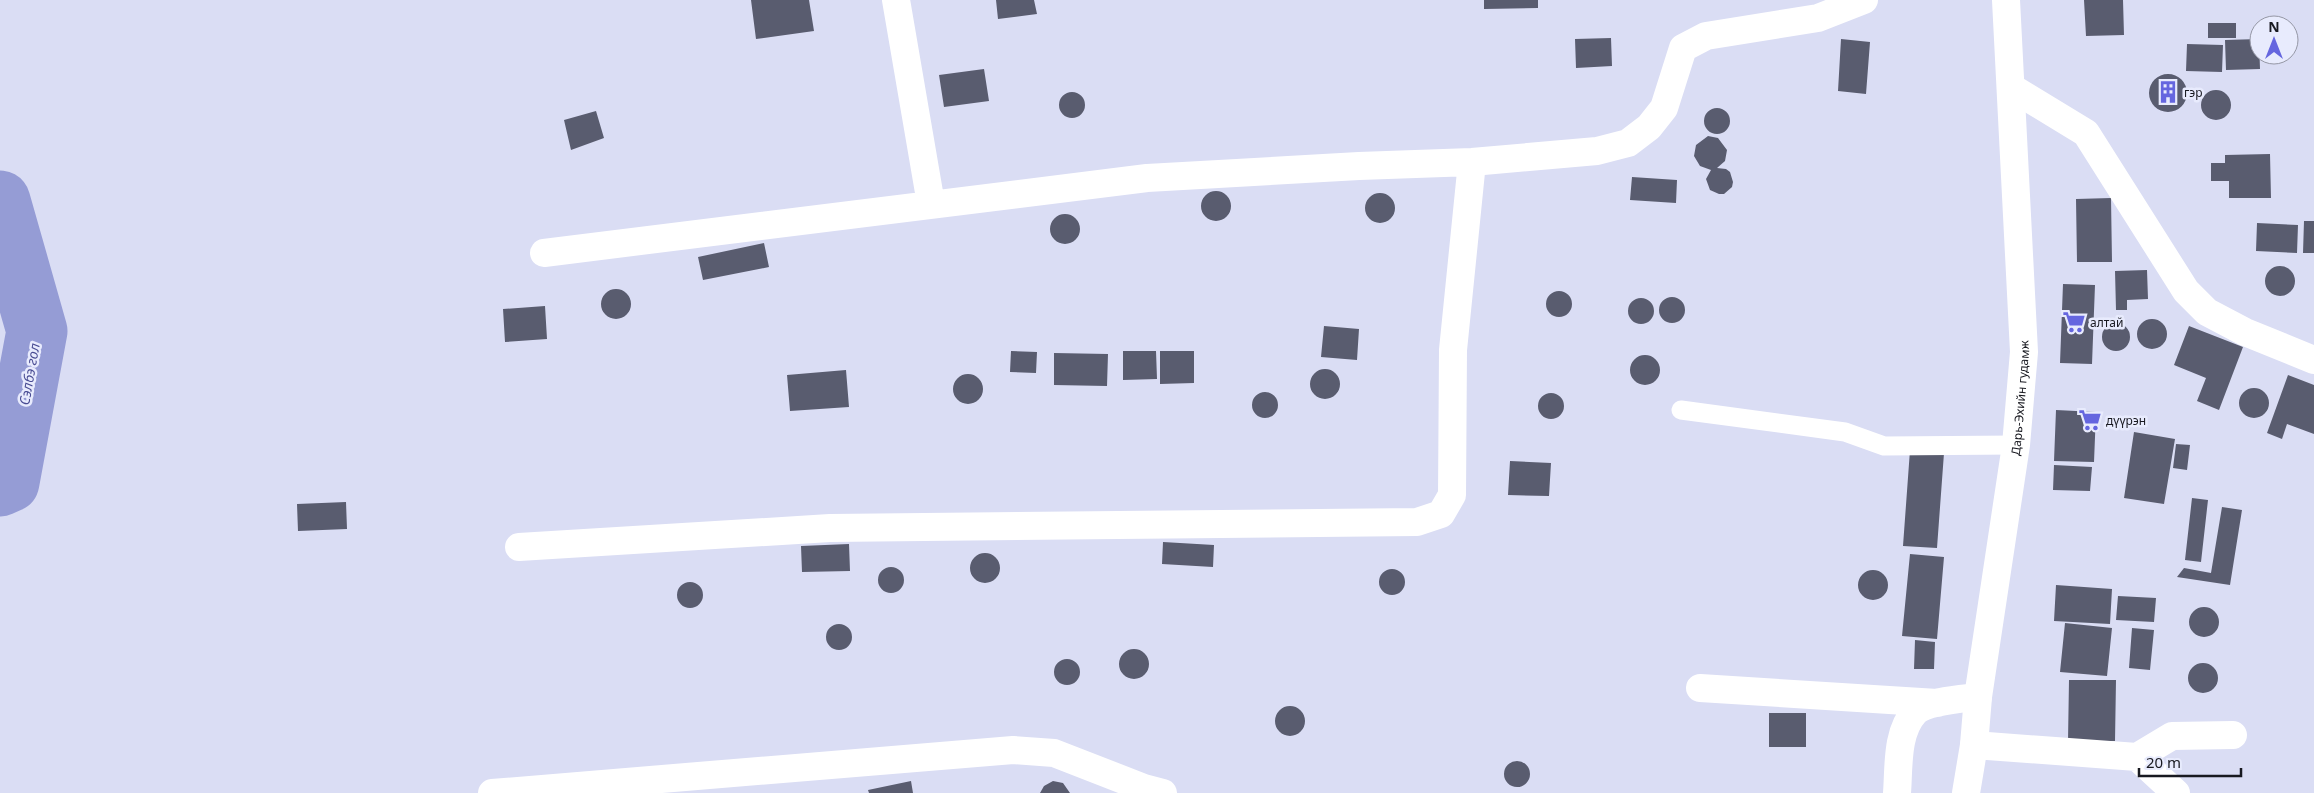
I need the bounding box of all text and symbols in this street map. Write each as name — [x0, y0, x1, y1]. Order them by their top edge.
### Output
north arrow — [2249, 15, 2299, 65]
text: N — [2268, 17, 2280, 36]
building icon: гэр — [2155, 79, 2181, 105]
place label: гэр — [2184, 84, 2202, 101]
supermarket icon: алтай — [2061, 309, 2087, 335]
place label: алтай — [2090, 314, 2123, 331]
street label: Дарь-Эхийн гудамж — [2006, 339, 2033, 457]
water label: Сэлбэ гол — [14, 341, 44, 406]
supermarket icon: дүүрэн — [2077, 407, 2103, 433]
place label: дүүрэн — [2106, 412, 2146, 429]
scale bar — [2139, 746, 2242, 778]
text: 20 m — [2146, 752, 2181, 772]

